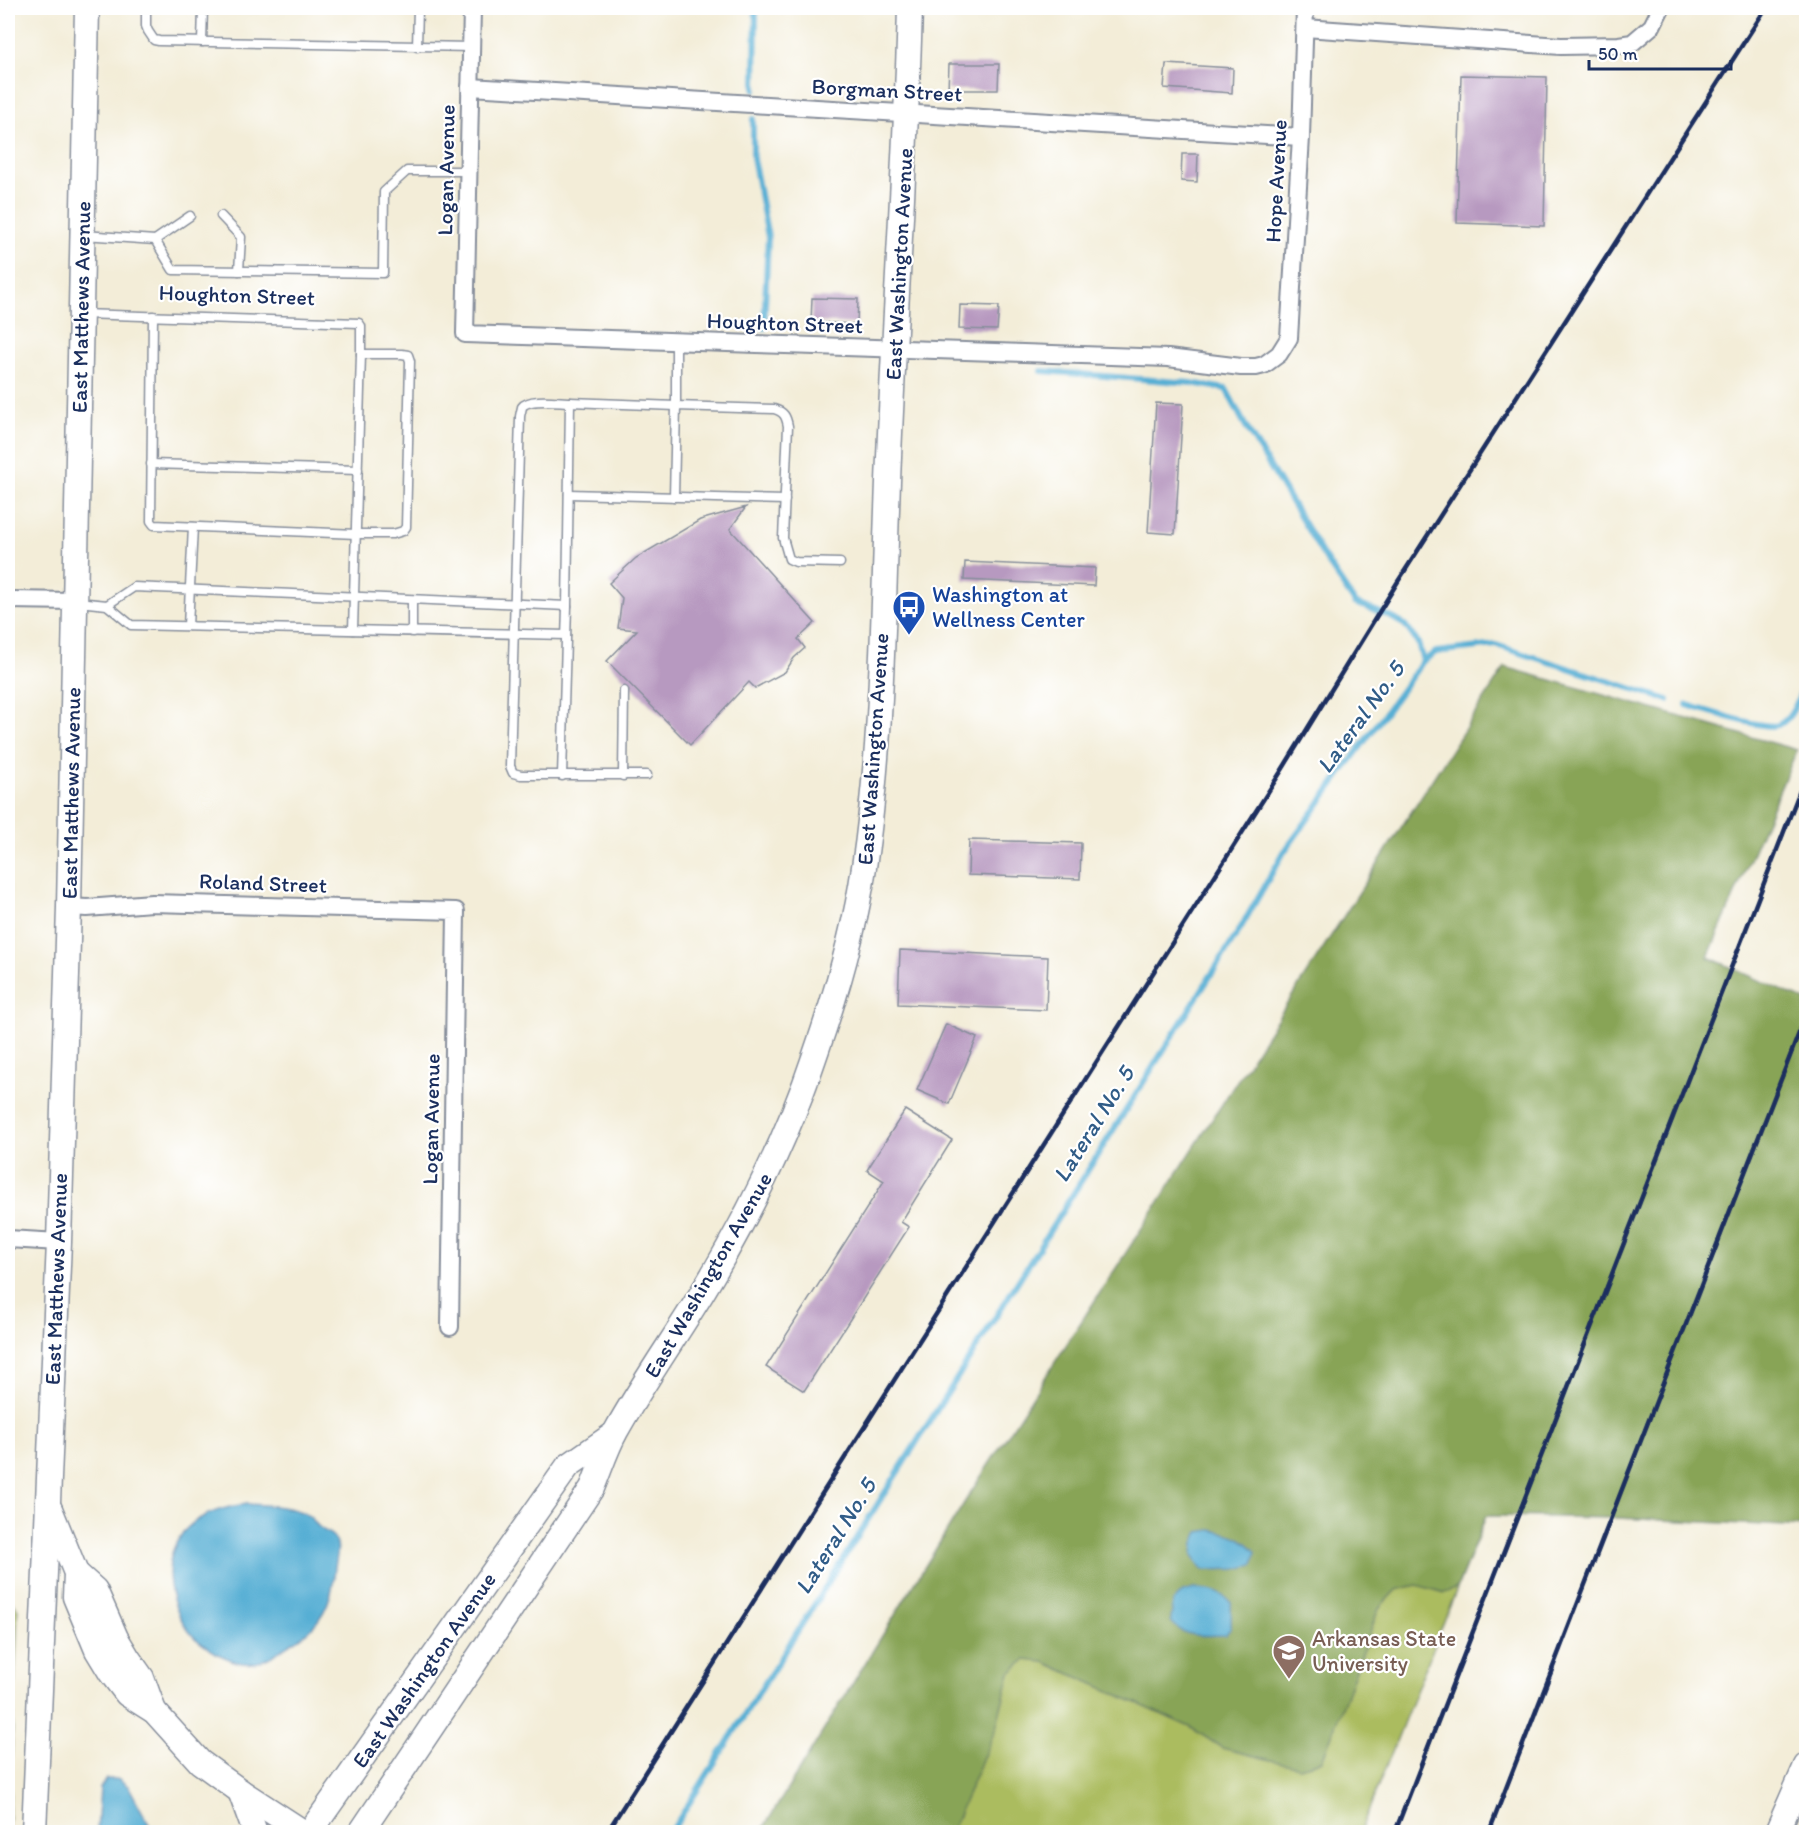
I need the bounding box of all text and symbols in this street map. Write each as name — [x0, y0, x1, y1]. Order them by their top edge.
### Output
scale bar — [1589, 33, 1732, 71]
text: 50 m — [1598, 43, 1638, 65]
street label: Borgman Street — [811, 73, 963, 107]
street label: Logan Avenue — [431, 104, 461, 236]
street label: Hope Avenue — [1259, 119, 1293, 243]
street label: East Washington Avenue — [879, 147, 919, 381]
street label: East Matthews Avenue — [66, 201, 96, 413]
street label: Houghton Street — [158, 279, 316, 311]
street label: Houghton Street — [706, 307, 864, 339]
place label: Washington at Wellness Center — [932, 581, 1085, 633]
bus stop icon: Washington at Wellness Center — [891, 589, 927, 636]
street label: East Washington Avenue — [851, 632, 895, 866]
water label: Lateral No. 5 — [1310, 654, 1412, 779]
street label: East Matthews Avenue — [56, 687, 86, 899]
street label: Roland Street — [198, 867, 328, 899]
street label: Logan Avenue — [416, 1053, 446, 1185]
water label: Lateral No. 5 — [1046, 1059, 1141, 1187]
street label: East Washington Avenue — [638, 1168, 778, 1382]
street label: East Matthews Avenue — [39, 1172, 73, 1386]
water label: Lateral No. 5 — [788, 1471, 883, 1599]
street label: East Washington Avenue — [346, 1567, 502, 1773]
place label: Arkansas State University — [1312, 1625, 1456, 1677]
school or university icon: Arkansas State University — [1271, 1633, 1307, 1680]

